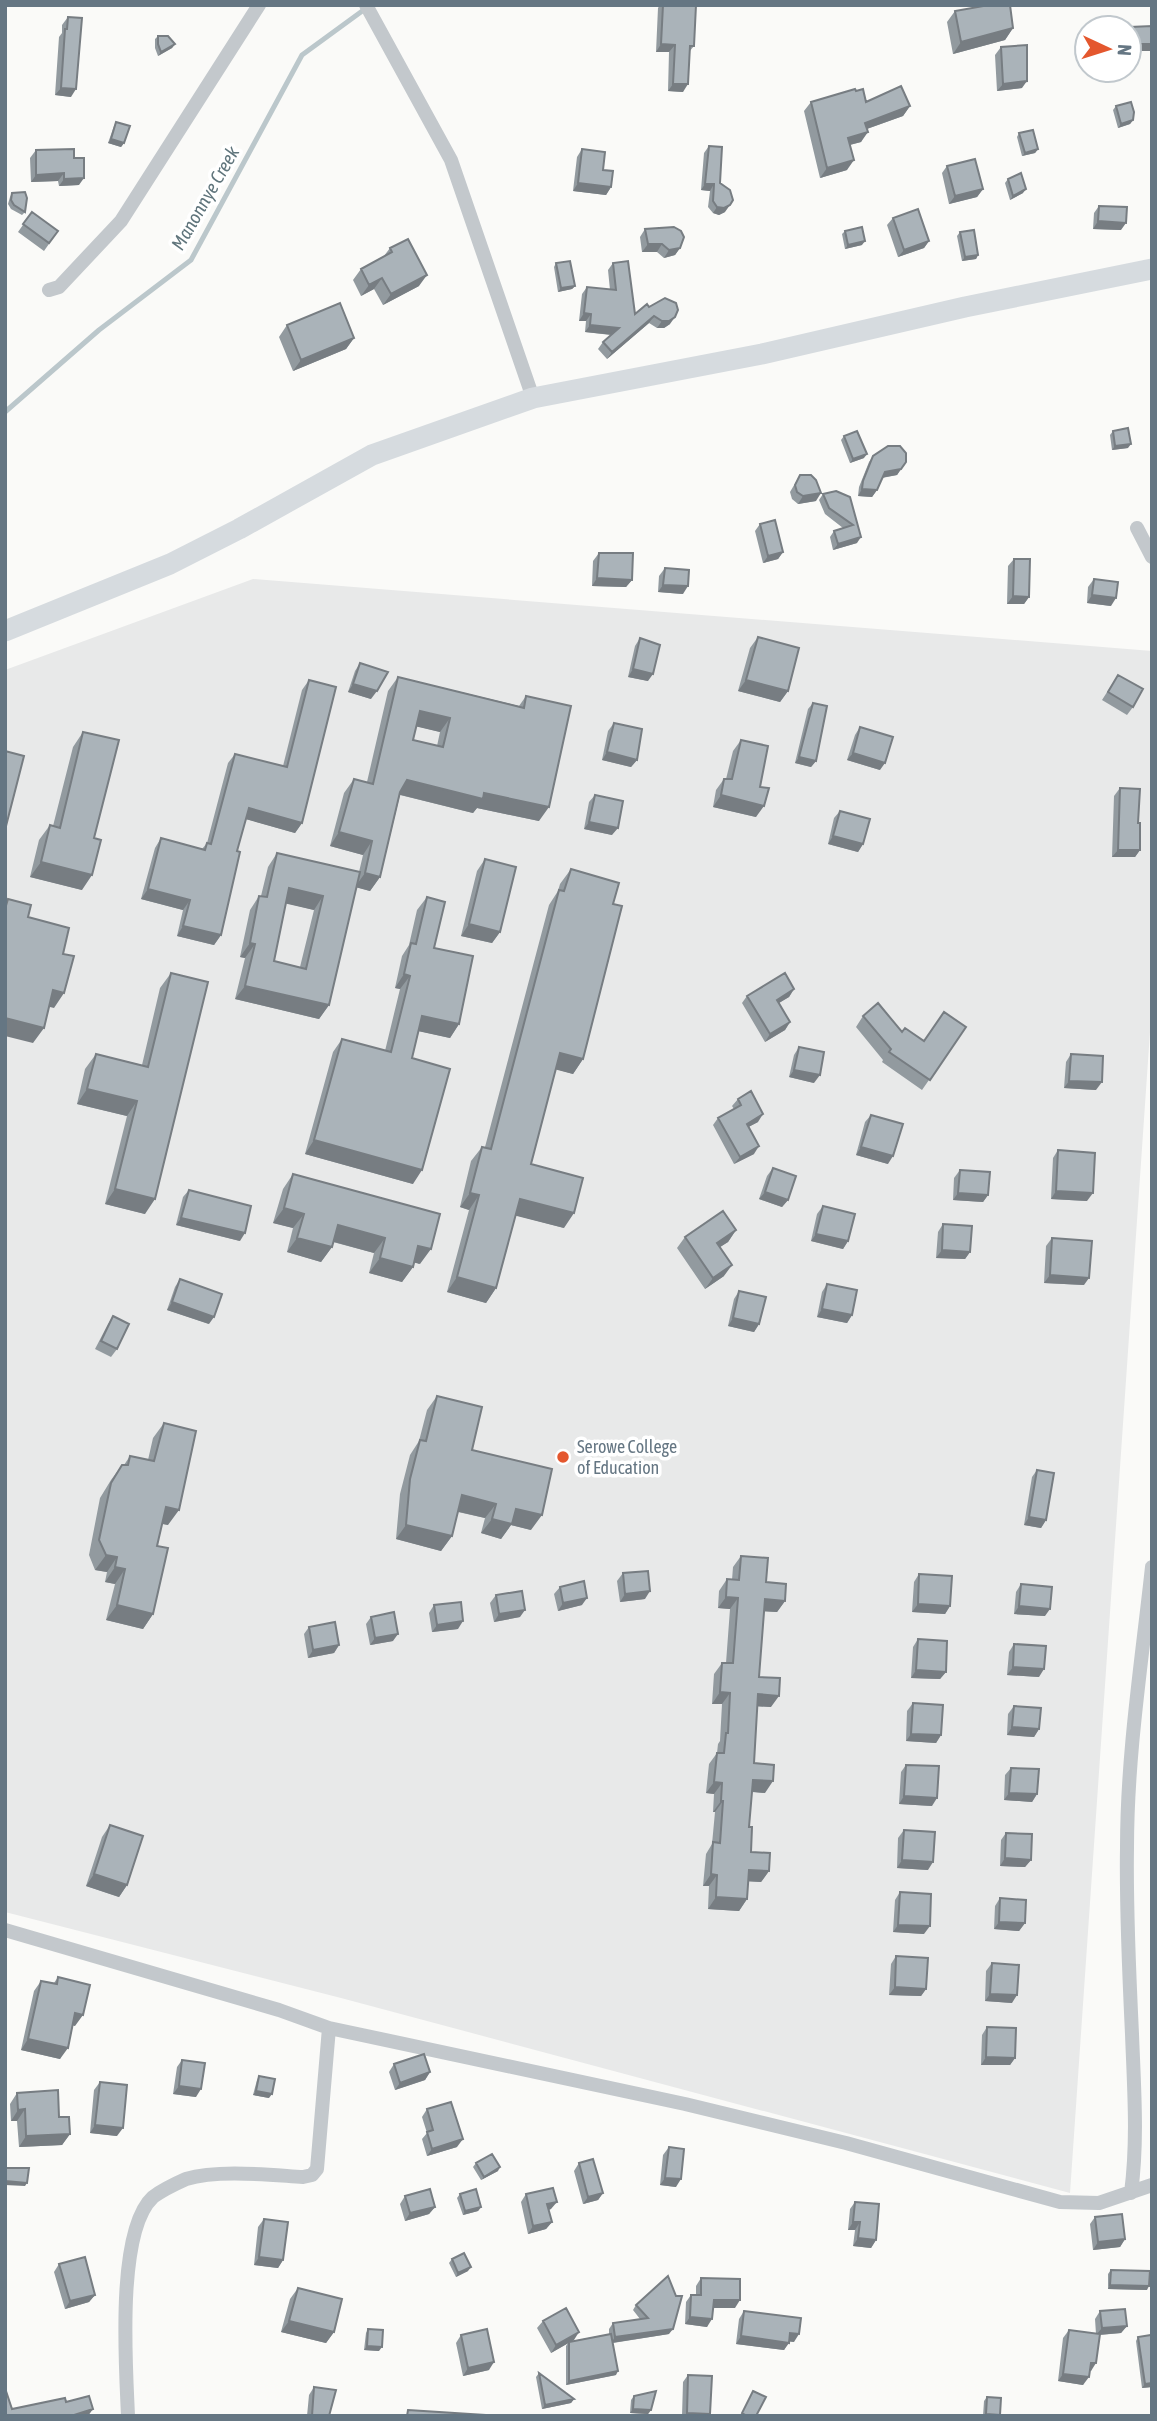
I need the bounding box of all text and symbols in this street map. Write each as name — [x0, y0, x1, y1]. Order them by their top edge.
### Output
north arrow — [1073, 14, 1143, 84]
text: N — [1114, 44, 1136, 57]
water label: Manonnye Creek — [167, 142, 244, 254]
place label: Serowe College of Education — [577, 1436, 677, 1478]
marker: Serowe College of Education — [555, 1449, 571, 1465]

